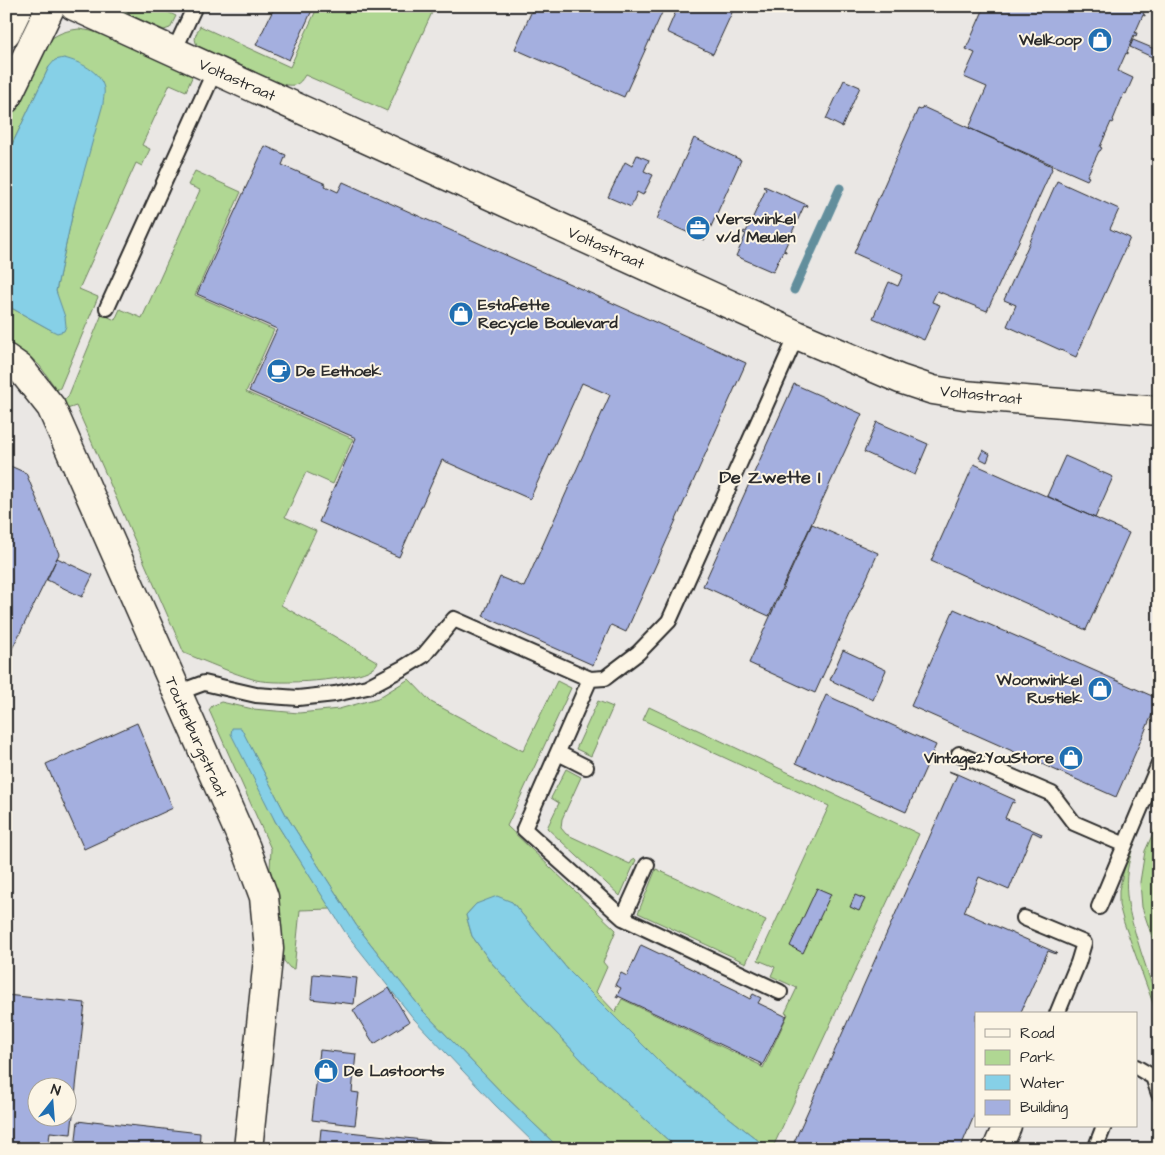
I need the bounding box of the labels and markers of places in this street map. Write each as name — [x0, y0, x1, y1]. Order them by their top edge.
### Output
shop icon: Welkoop — [1087, 27, 1113, 53]
place label: Welkoop — [1018, 29, 1082, 51]
place label: Verswinkel v/d Meulen — [715, 208, 796, 248]
office icon: Verswinkel v/d Meulen — [685, 215, 711, 241]
place label: Estafette Recycle Boulevard — [478, 294, 619, 335]
shop icon: Estafette Recycle Boulevard — [448, 301, 474, 327]
cafe icon: De Eethoek — [266, 358, 292, 384]
place label: De Eethoek — [296, 360, 382, 382]
place label: Woonwinkel Rustiek — [996, 669, 1082, 709]
shop icon: Woonwinkel Rustiek — [1087, 676, 1113, 702]
shop icon: Vintage2YouStore — [1058, 745, 1084, 771]
place label: Vintage2YouStore — [923, 747, 1054, 771]
shop icon: De Lastoorts — [313, 1058, 339, 1084]
place label: De Lastoorts — [344, 1060, 444, 1082]

